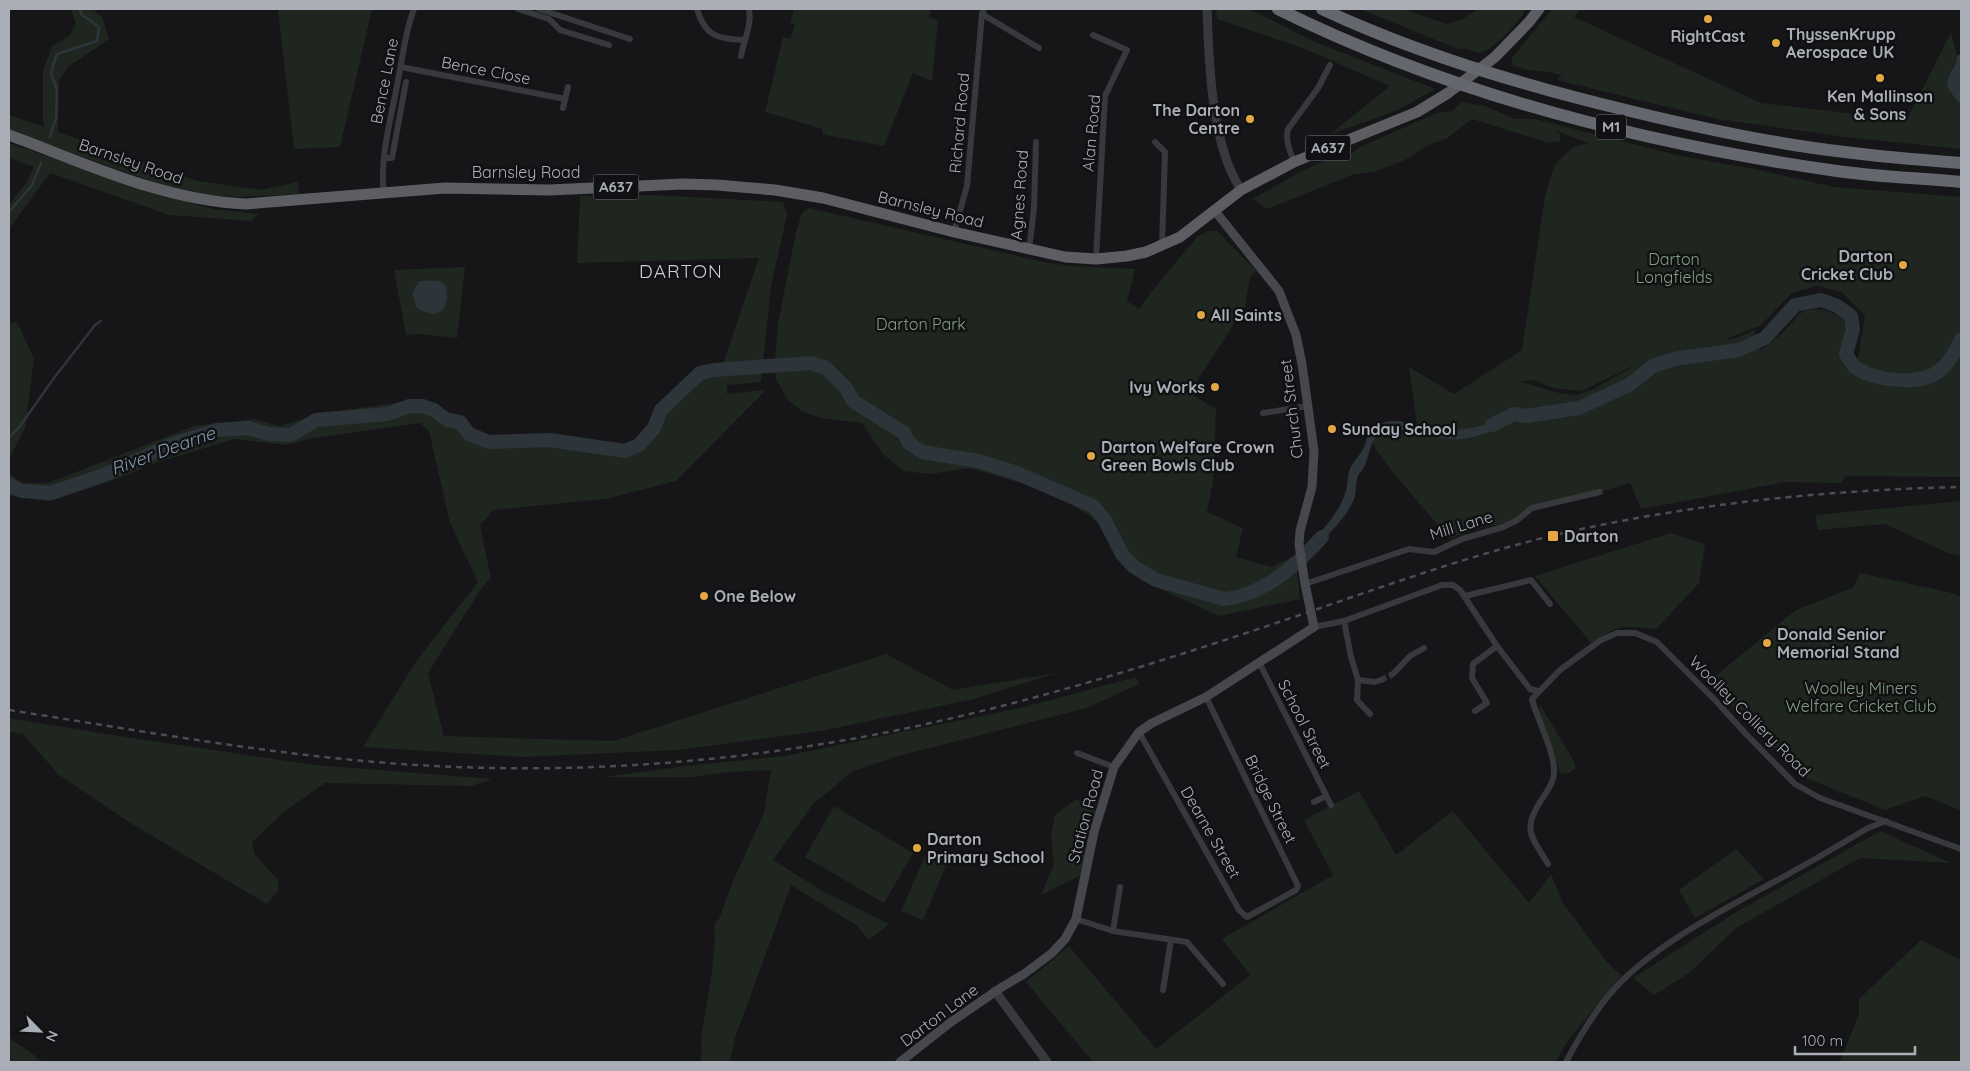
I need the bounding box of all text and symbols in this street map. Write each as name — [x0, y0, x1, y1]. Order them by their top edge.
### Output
marker: RightCast — [1702, 13, 1714, 25]
place label: ThyssenKrupp Aerospace UK — [1786, 24, 1896, 62]
place label: RightCast — [1670, 26, 1746, 46]
street label: Bence Lane — [366, 36, 402, 126]
marker: ThyssenKrupp Aerospace UK — [1770, 37, 1782, 49]
street label: Bence Close — [440, 52, 532, 88]
street label: Richard Road — [945, 72, 973, 174]
marker: Ken Mallinson & Sons — [1874, 72, 1886, 84]
place label: Ken Mallinson & Sons — [1827, 86, 1933, 124]
street label: Alan Road — [1078, 94, 1104, 172]
place label: The Darton Centre — [1152, 100, 1240, 138]
marker: The Darton Centre — [1244, 113, 1256, 125]
road number: M1 — [1596, 114, 1626, 140]
street label: Barnsley Road — [76, 134, 186, 188]
road number: A637 — [1306, 136, 1350, 160]
street label: Agnes Road — [1006, 149, 1032, 241]
street label: Barnsley Road — [472, 162, 580, 182]
road number: A637 — [594, 174, 638, 200]
street label: Barnsley Road — [876, 186, 986, 232]
place label: Darton Cricket Club — [1801, 246, 1893, 284]
park label: Darton Longfields — [1636, 249, 1712, 287]
district label: DARTON — [639, 259, 723, 283]
marker: Darton Cricket Club — [1897, 259, 1909, 271]
place label: All Saints — [1211, 305, 1282, 325]
marker: All Saints — [1195, 309, 1207, 321]
park label: Darton Park — [876, 314, 966, 334]
street label: Church Street — [1275, 358, 1307, 460]
place label: Ivy Works — [1129, 377, 1205, 397]
marker: Ivy Works — [1209, 381, 1221, 393]
place label: Sunday School — [1342, 419, 1456, 439]
water label: River Dearne — [108, 421, 219, 480]
marker: Sunday School — [1326, 423, 1338, 435]
place label: Darton Welfare Crown Green Bowls Club — [1101, 437, 1275, 475]
marker: Darton Welfare Crown Green Bowls Club — [1085, 450, 1097, 462]
street label: Mill Lane — [1427, 506, 1495, 544]
place label: Darton — [1564, 526, 1618, 546]
marker: Darton — [1546, 529, 1560, 543]
place label: One Below — [714, 586, 796, 606]
marker: One Below — [698, 590, 710, 602]
place label: Donald Senior Memorial Stand — [1777, 624, 1900, 662]
marker: Donald Senior Memorial Stand — [1761, 637, 1773, 649]
street label: Woolley Colliery Road — [1685, 651, 1815, 781]
street label: School Street — [1274, 676, 1336, 772]
park label: Woolley Miners Welfare Cricket Club — [1786, 678, 1936, 716]
street label: Bridge Street — [1241, 751, 1301, 847]
street label: Station Road — [1063, 767, 1107, 865]
street label: Dearne Street — [1177, 782, 1245, 882]
place label: Darton Primary School — [927, 829, 1045, 867]
marker: Darton Primary School — [911, 842, 923, 854]
street label: Darton Lane — [896, 979, 982, 1051]
north arrow — [15, 1006, 65, 1056]
scale bar — [1795, 1024, 1915, 1056]
text: N — [42, 1028, 62, 1045]
text: 100 m — [1802, 1031, 1843, 1050]

